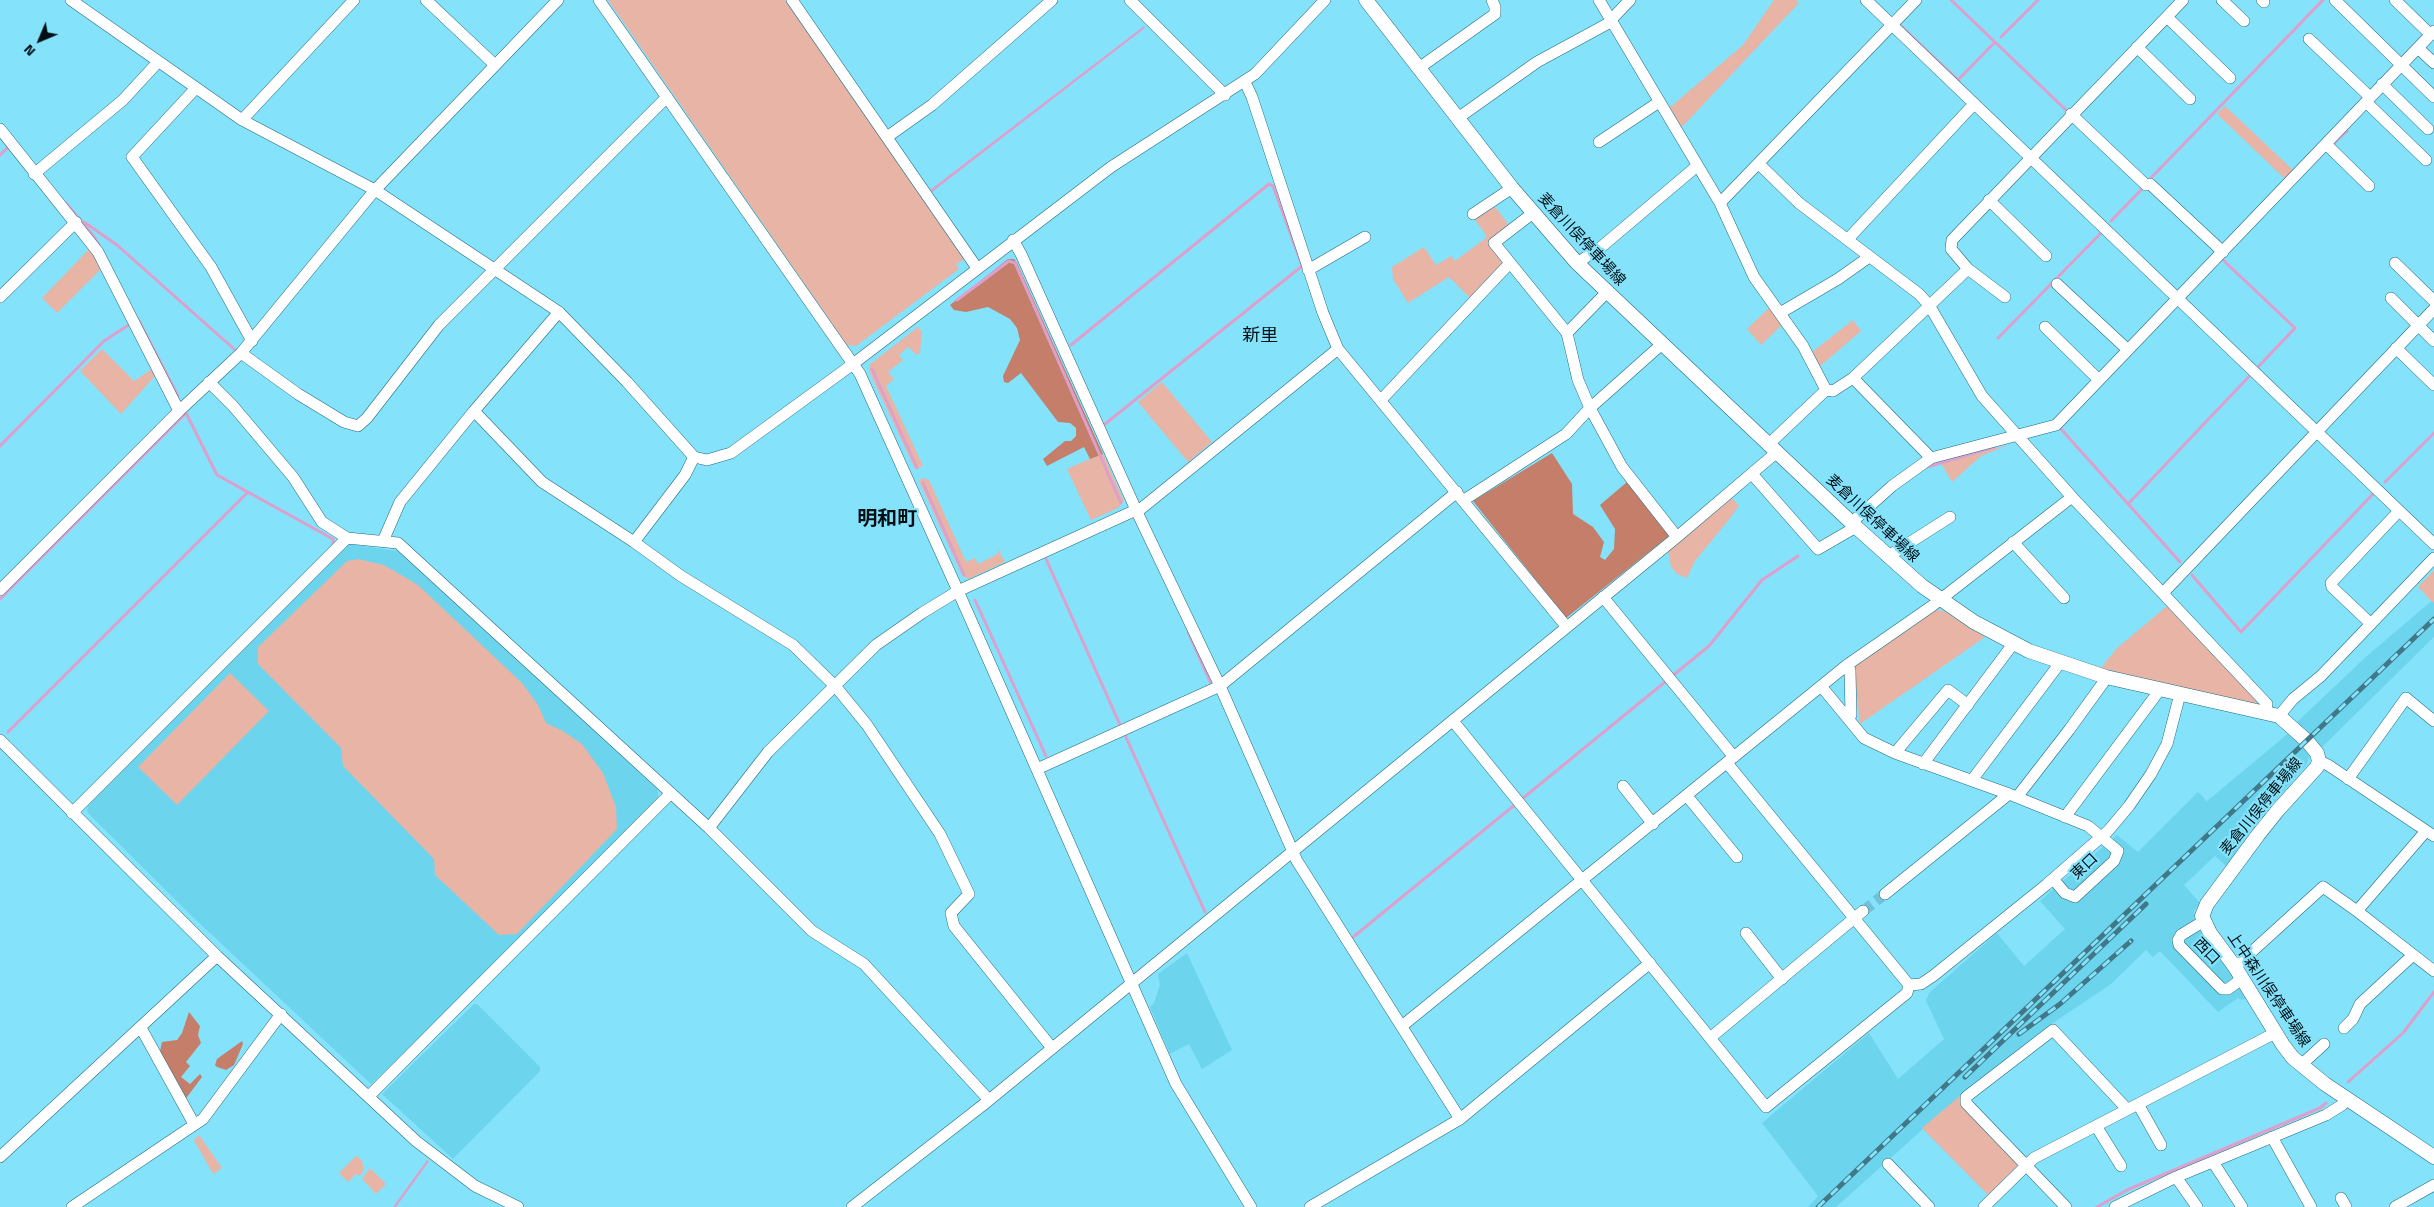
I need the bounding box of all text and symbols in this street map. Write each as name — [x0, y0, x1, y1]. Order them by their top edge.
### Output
north arrow — [15, 15, 65, 65]
text: N — [18, 40, 40, 62]
street label: 麦倉川俣停車場線 — [1533, 190, 1629, 290]
district label: 新里 — [1242, 326, 1278, 348]
street label: 麦倉川俣停車場線 — [1822, 471, 1922, 567]
district label: 明和町 — [857, 508, 917, 532]
street label: 麦倉川俣停車場線 — [2217, 755, 2307, 859]
street label: 東口 — [2068, 850, 2102, 884]
street label: 上中森川俣停車場線 — [2223, 929, 2313, 1051]
street label: 西口 — [2189, 935, 2223, 969]

